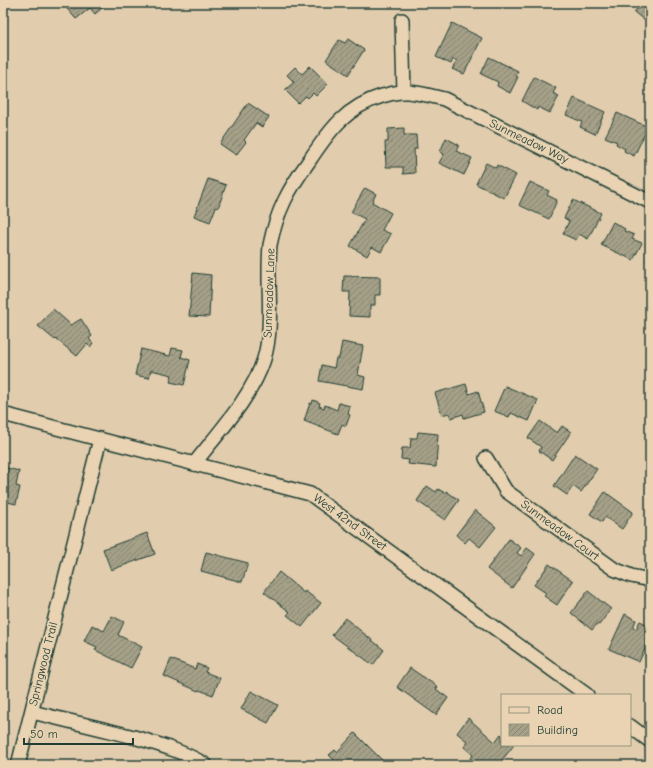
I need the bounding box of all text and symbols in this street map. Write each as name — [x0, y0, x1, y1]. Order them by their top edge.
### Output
street label: Sunmeadow Way — [487, 116, 571, 167]
street label: Sunmeadow Lane — [260, 248, 278, 338]
street label: West 42nd Street — [311, 491, 390, 554]
street label: Sunmeadow Court — [518, 497, 602, 563]
street label: Springwood Trail — [26, 621, 60, 707]
legend — [501, 694, 631, 746]
text: Road — [537, 703, 563, 717]
scale bar — [24, 720, 133, 746]
text: Building — [537, 723, 578, 737]
text: 50 m — [30, 727, 58, 741]

